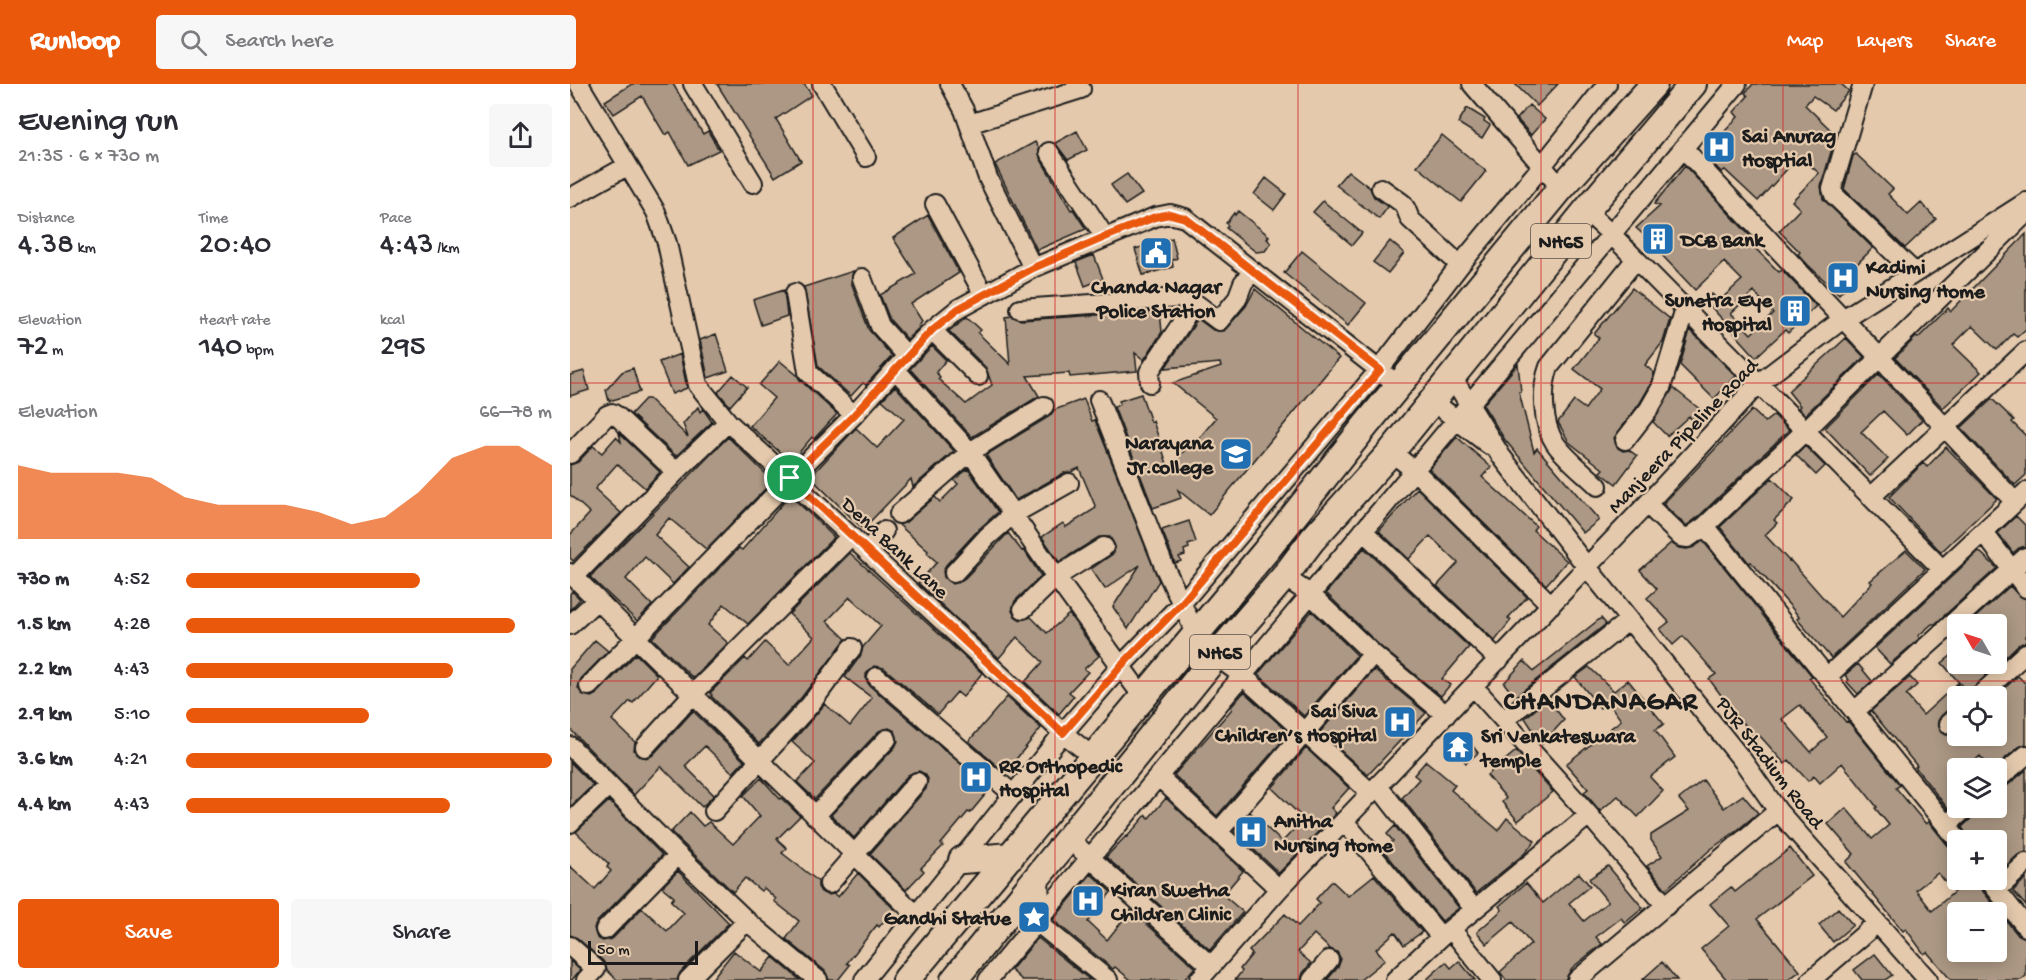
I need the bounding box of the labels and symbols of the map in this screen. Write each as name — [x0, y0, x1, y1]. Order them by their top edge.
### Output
place label: Sai Anurag Hosptial — [1742, 126, 1836, 175]
hospital icon: Sai Anurag Hosptial — [1701, 129, 1737, 165]
building icon: DCB Bank — [1640, 221, 1676, 257]
road number: NH65 — [1531, 224, 1591, 258]
place label: DCB Bank — [1679, 230, 1766, 255]
public building icon: Chanda Nagar Police Station — [1138, 235, 1174, 271]
place label: Kadimi Nursing Home — [1865, 257, 1986, 306]
hospital icon: Kadimi Nursing Home — [1825, 260, 1861, 296]
place label: Chanda Nagar Police Station — [1090, 277, 1223, 326]
place label: Sunetra Eye Hospital — [1665, 290, 1773, 339]
building icon: Sunetra Eye Hospital — [1777, 293, 1813, 329]
street label: Manjeera Pipeline Road — [1604, 353, 1766, 520]
place label: Narayana Jr.college — [1125, 433, 1214, 482]
school or university icon: Narayana Jr.college — [1218, 436, 1254, 472]
pin — [764, 452, 815, 503]
street label: Dena Bank Lane — [833, 492, 953, 607]
north arrow — [1947, 614, 2007, 674]
road number: NH65 — [1190, 635, 1250, 669]
district label: CHANDANAGAR — [1504, 688, 1698, 720]
street label: PJR Stadium Road — [1708, 692, 1829, 837]
place label: Sai Siva Children’s Hospital — [1214, 701, 1378, 750]
hospital icon: Sai Siva Children’s Hospital — [1382, 704, 1418, 740]
place label: Sri Venkateswara temple — [1479, 726, 1637, 775]
temple icon: Sri Venkateswara temple — [1440, 729, 1476, 765]
place label: RR Orthopedic Hospital — [998, 756, 1124, 805]
hospital icon: RR Orthopedic Hospital — [958, 759, 994, 795]
place label: Anitha Nursing Home — [1273, 811, 1394, 860]
hospital icon: Anitha Nursing Home — [1233, 814, 1269, 850]
place label: Kiran Swetha Children Clinic — [1110, 880, 1232, 929]
hospital icon: Kiran Swetha Children Clinic — [1070, 883, 1106, 919]
place icon: Gandhi Statue — [1016, 899, 1052, 935]
place label: Gandhi Statue — [884, 908, 1012, 933]
scale bar — [588, 938, 698, 966]

